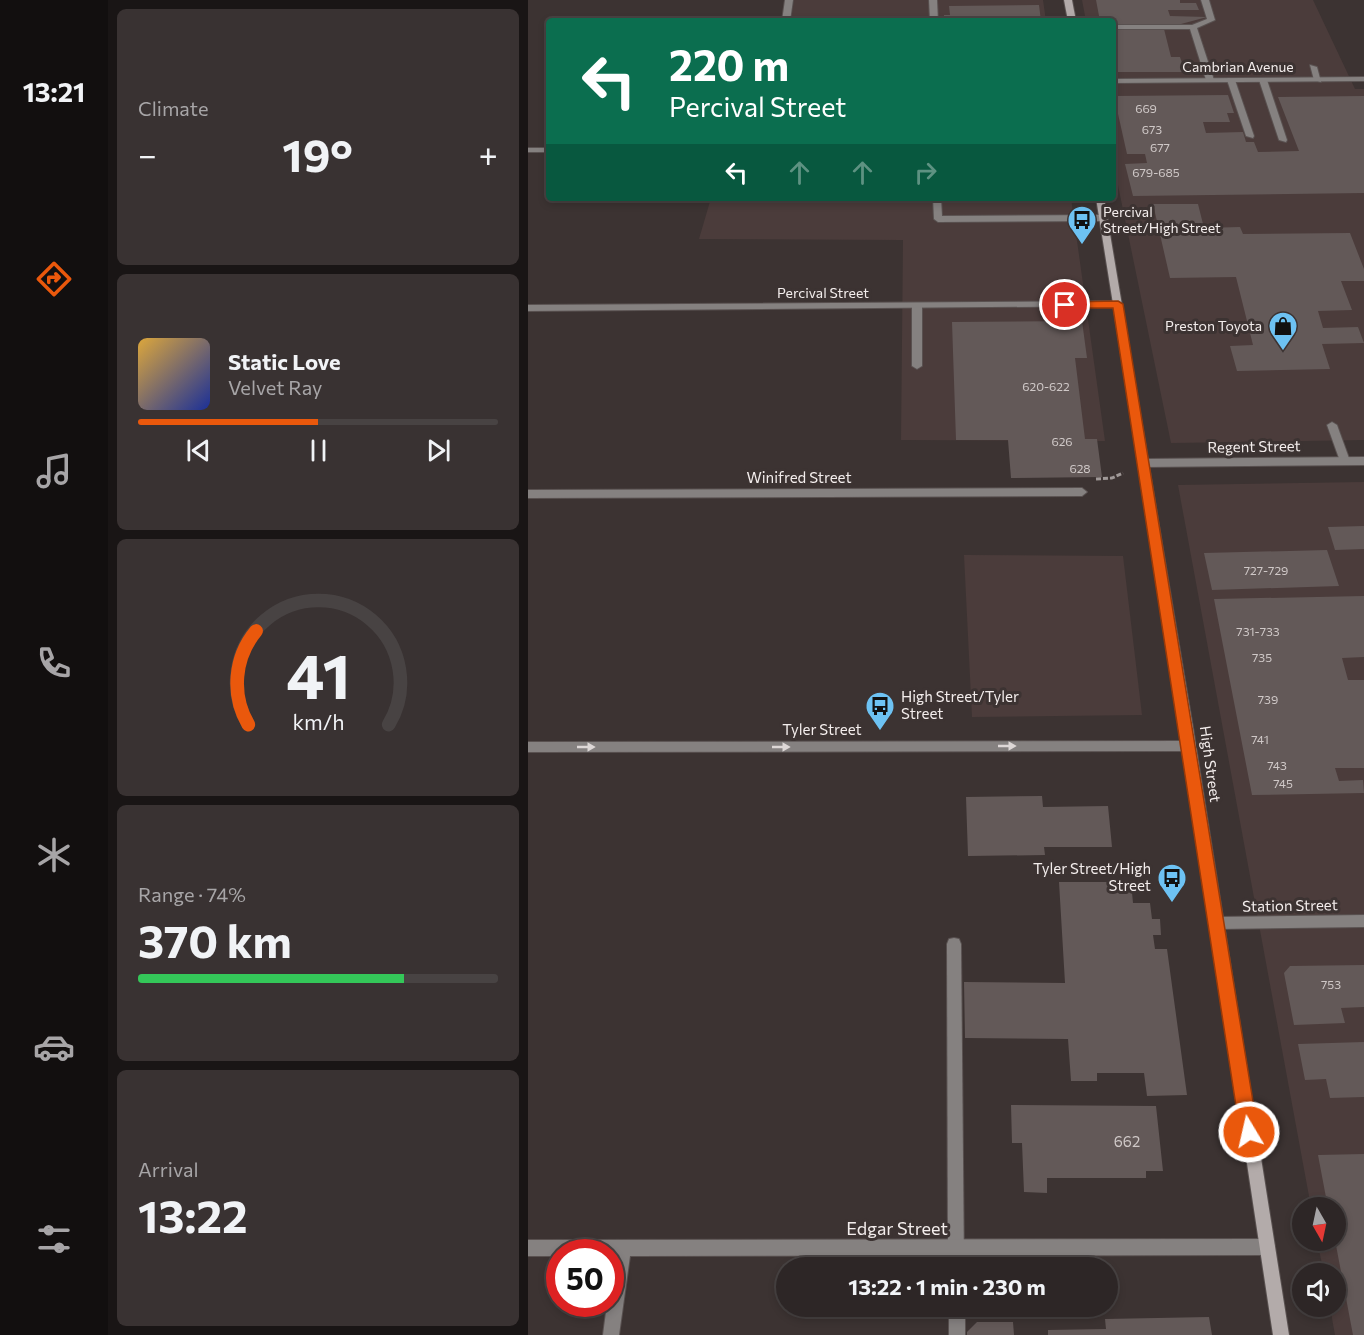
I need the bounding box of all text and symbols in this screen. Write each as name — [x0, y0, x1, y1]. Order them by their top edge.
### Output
text: 220 m — [669, 38, 789, 90]
icon: left — [570, 42, 648, 120]
street label: Cambrian Avenue — [1182, 58, 1294, 75]
text: 13:21 — [23, 75, 85, 108]
text: Percival Street — [669, 90, 846, 123]
text: Climate — [138, 96, 208, 120]
house number: 669 — [1135, 101, 1157, 115]
house number: 673 — [1142, 122, 1162, 136]
text: 19° — [282, 126, 353, 181]
text: − — [138, 133, 157, 174]
text: + — [479, 133, 498, 174]
house number: 677 — [1150, 140, 1170, 154]
icon: left — [720, 156, 753, 189]
icon: ahead — [783, 156, 816, 189]
icon: ahead — [846, 156, 879, 189]
icon: right — [909, 156, 942, 189]
house number: 679-685 — [1132, 165, 1180, 179]
place label: Percival Street/High Street — [1103, 203, 1221, 236]
bus stop icon: Percival Street/High Street — [1066, 204, 1098, 246]
icon: directions — [33, 258, 75, 300]
pin — [1039, 279, 1090, 330]
street label: Percival Street — [777, 284, 869, 301]
icon: arrive — [1048, 288, 1081, 321]
shop icon: Preston Toyota — [1267, 310, 1299, 352]
place label: Preston Toyota — [1165, 317, 1262, 334]
text: Static Love — [228, 348, 341, 375]
text: Velvet Ray — [228, 375, 322, 399]
house number: 620-622 — [1022, 379, 1070, 393]
icon: previous — [182, 434, 215, 467]
icon: pause — [302, 434, 335, 467]
icon: next — [422, 434, 455, 467]
house number: 626 — [1051, 434, 1073, 448]
street label: Regent Street — [1207, 436, 1301, 456]
icon: music — [33, 450, 75, 492]
house number: 628 — [1069, 461, 1091, 475]
street label: Winifred Street — [746, 468, 852, 486]
house number: 727-729 — [1244, 563, 1288, 577]
house number: 731-733 — [1236, 624, 1280, 638]
text: 41 — [286, 636, 350, 712]
icon: phone — [33, 642, 75, 684]
house number: 735 — [1252, 650, 1272, 664]
place label: High Street/Tyler Street — [901, 687, 1019, 722]
bus stop icon: High Street/Tyler Street — [864, 690, 896, 732]
house number: 739 — [1258, 692, 1278, 706]
text: km/h — [292, 708, 344, 734]
street label: Tyler Street — [782, 720, 862, 738]
street label: High Street — [1197, 724, 1225, 803]
house number: 741 — [1251, 732, 1269, 746]
one-way arrow — [998, 741, 1017, 751]
one-way arrow — [577, 742, 596, 752]
one-way arrow — [772, 742, 791, 752]
house number: 743 — [1267, 758, 1287, 772]
house number: 745 — [1273, 776, 1293, 790]
icon: climate — [33, 834, 75, 876]
place label: Tyler Street/High Street — [1033, 859, 1151, 894]
bus stop icon: Tyler Street/High Street — [1156, 862, 1188, 904]
text: Range · 74% — [138, 882, 246, 906]
street label: Station Street — [1242, 895, 1338, 915]
text: 370 km — [138, 912, 292, 967]
house number: 753 — [1321, 977, 1341, 991]
icon: car — [33, 1026, 75, 1068]
position arrow — [1217, 1100, 1281, 1164]
house number: 662 — [1114, 1132, 1140, 1150]
text: Arrival — [138, 1157, 199, 1181]
text: 13:22 — [138, 1187, 248, 1242]
north arrow — [1292, 1197, 1346, 1251]
map controls — [1292, 1197, 1346, 1317]
street label: Edgar Street — [846, 1217, 948, 1239]
icon: filters — [33, 1218, 75, 1260]
speed limit sign: 50 — [546, 1239, 624, 1317]
button: sound — [1292, 1263, 1346, 1317]
text: 13:22 · 1 min · 230 m — [848, 1273, 1046, 1300]

